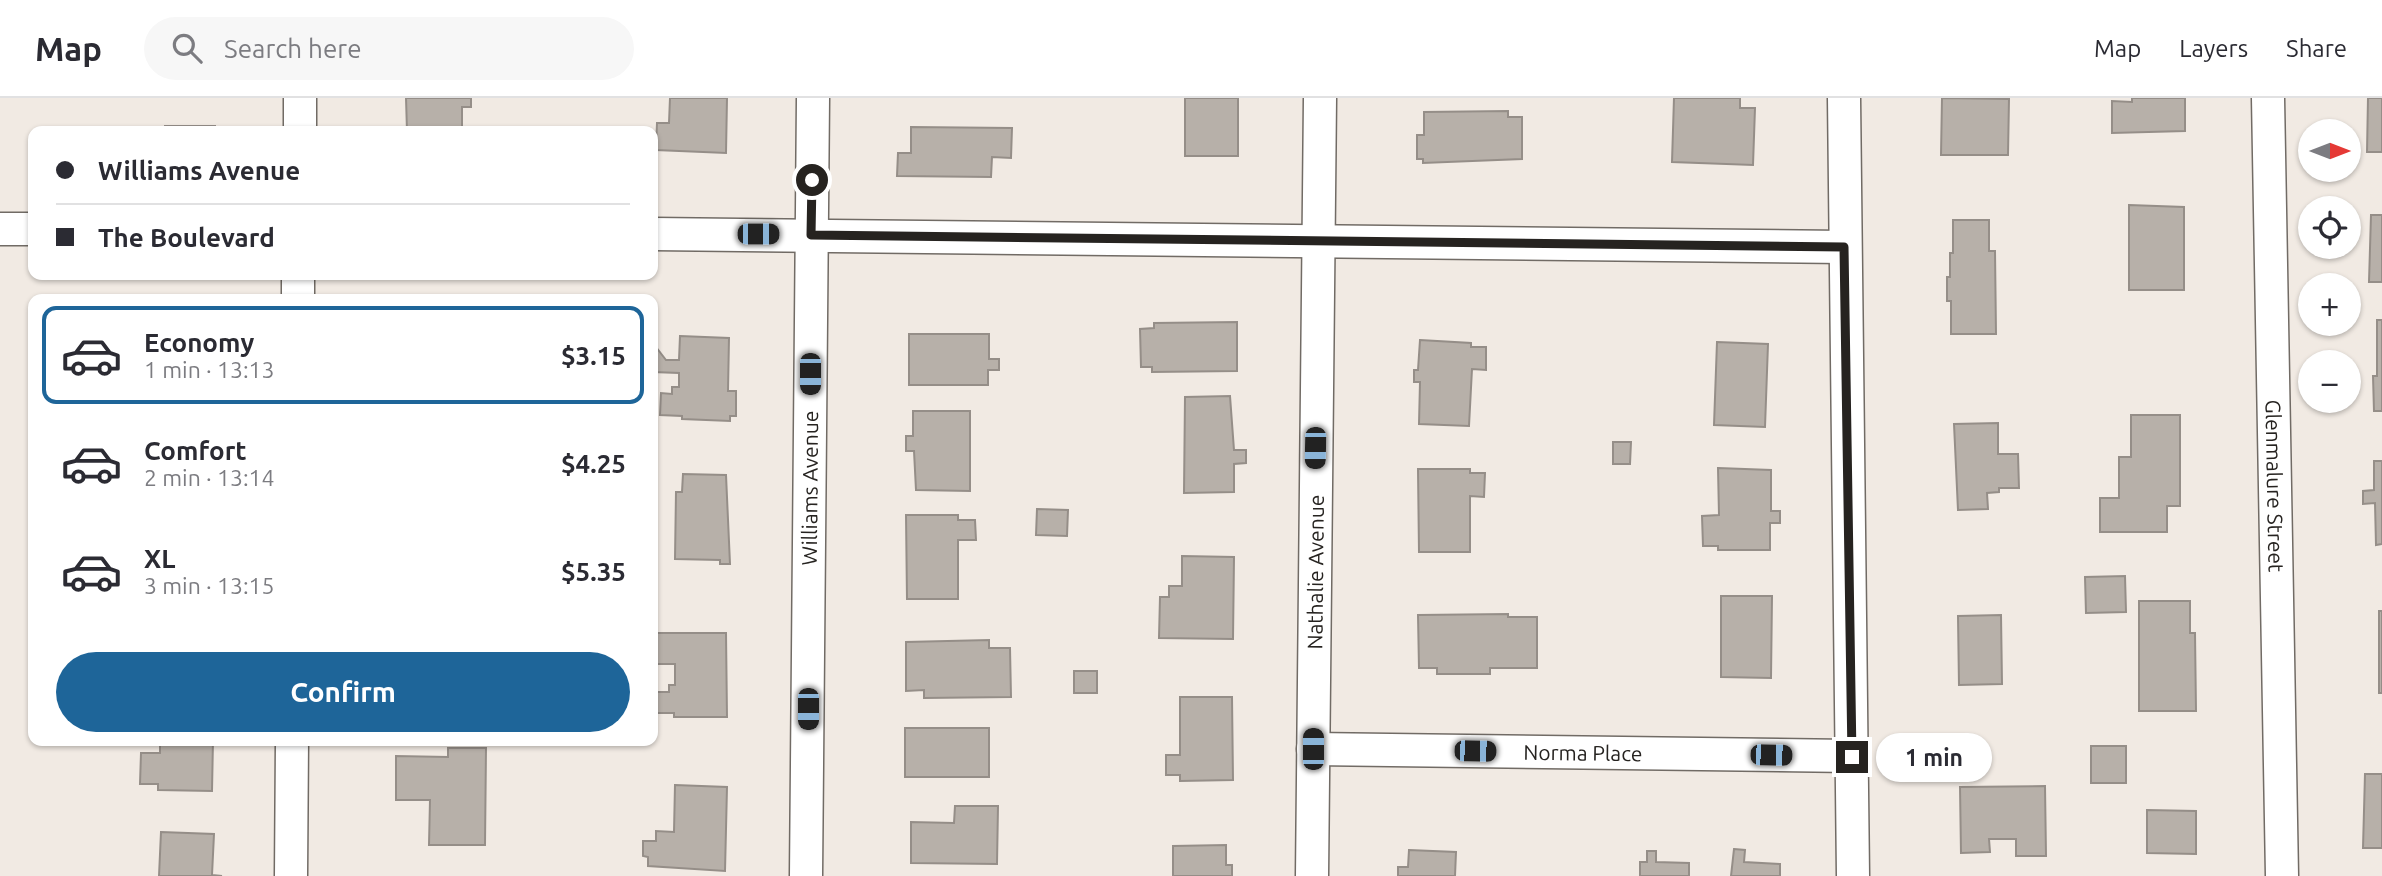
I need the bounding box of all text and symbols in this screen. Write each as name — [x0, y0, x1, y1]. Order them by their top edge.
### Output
search box — [144, 17, 634, 80]
icon: search — [168, 29, 206, 67]
text: Map — [35, 30, 102, 67]
text: Search here — [224, 34, 362, 63]
text: Map — [2094, 35, 2141, 62]
text: Layers — [2179, 35, 2248, 62]
text: Share — [2286, 35, 2347, 62]
north arrow — [2298, 119, 2361, 182]
map controls — [2298, 119, 2361, 413]
text: Williams Avenue — [98, 156, 300, 185]
route start — [796, 164, 828, 196]
button: locate — [2298, 196, 2361, 259]
text: The Boulevard — [98, 223, 275, 252]
car — [738, 224, 780, 245]
button: + — [2298, 273, 2361, 336]
icon: car — [60, 324, 123, 387]
text: Economy — [144, 328, 254, 357]
text: $3.15 — [561, 341, 626, 370]
button: − — [2298, 350, 2361, 413]
car — [800, 353, 821, 395]
text: 1 min · 13:13 — [144, 357, 275, 382]
street label: Glenmalure Street — [2261, 399, 2289, 572]
street label: Williams Avenue — [797, 411, 822, 566]
car — [1305, 427, 1326, 469]
icon: car — [60, 432, 123, 495]
text: Comfort — [144, 436, 247, 465]
text: $4.25 — [561, 449, 626, 478]
text: 2 min · 13:14 — [144, 465, 275, 490]
street label: Nathalie Avenue — [1302, 495, 1328, 649]
icon: car — [60, 540, 123, 603]
text: XL — [144, 544, 175, 573]
text: $5.35 — [561, 557, 626, 586]
text: 3 min · 13:15 — [144, 573, 275, 598]
button: Confirm — [56, 652, 630, 732]
car — [798, 688, 819, 730]
car — [1303, 728, 1324, 770]
callout: 1 min — [1876, 732, 1992, 782]
car — [1454, 740, 1497, 762]
street label: Norma Place — [1523, 740, 1643, 765]
route end — [1836, 741, 1868, 773]
car — [1750, 744, 1793, 766]
text: 1 min — [1905, 745, 1963, 770]

